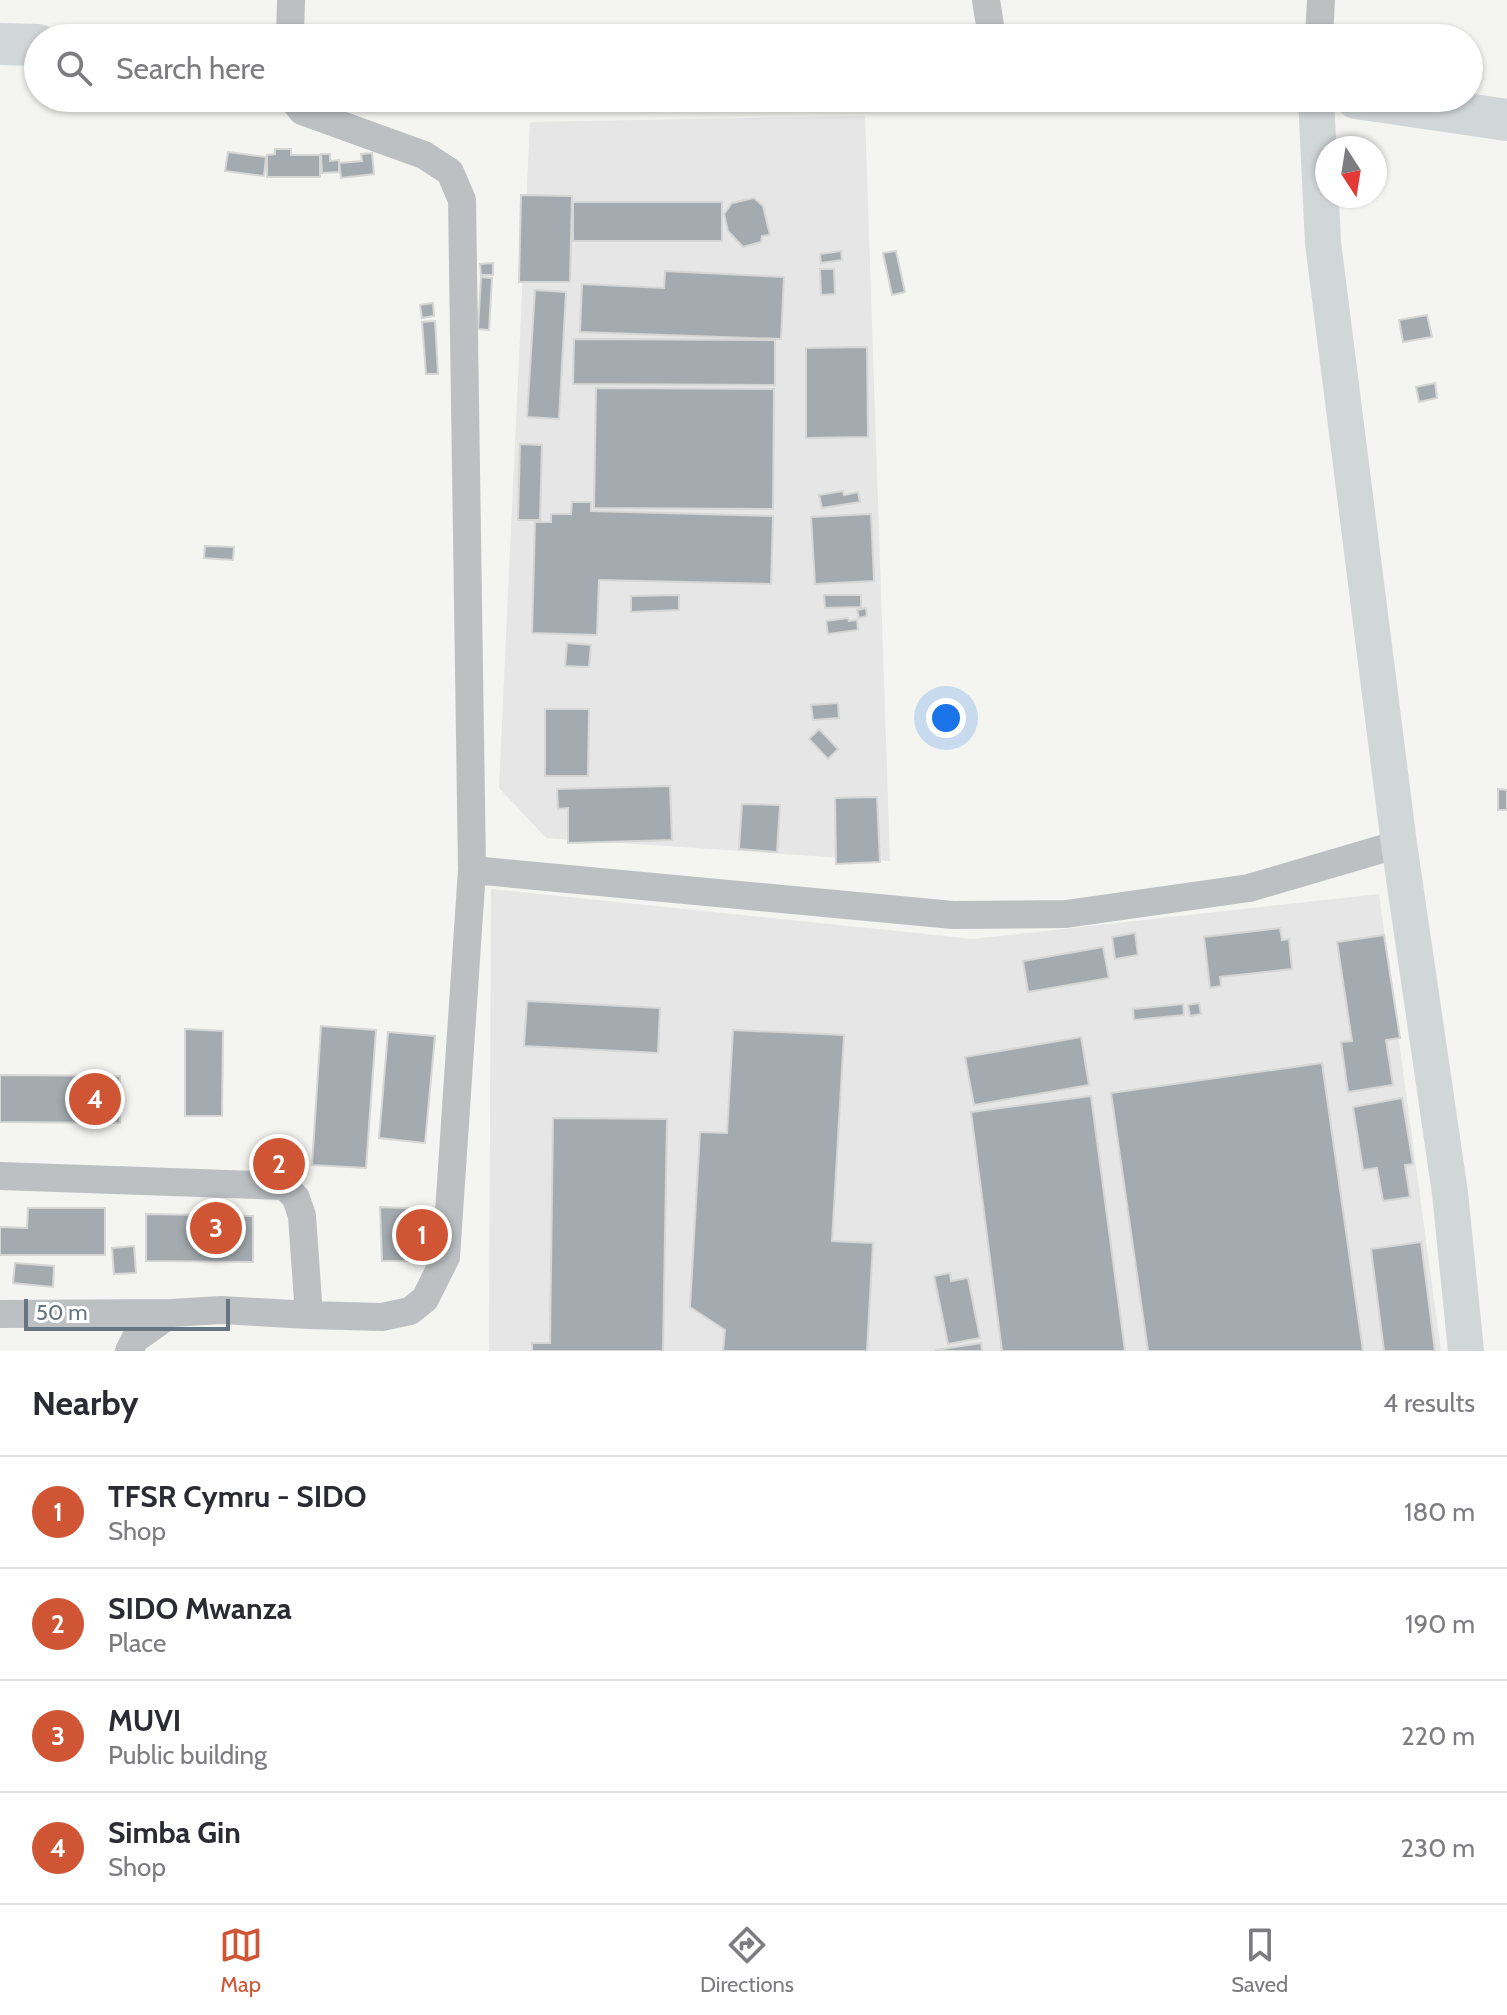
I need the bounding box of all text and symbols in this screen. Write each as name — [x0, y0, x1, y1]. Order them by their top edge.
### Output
search box — [24, 24, 1483, 112]
icon: search — [52, 46, 96, 90]
text: Search here — [116, 50, 265, 87]
north arrow — [1315, 136, 1387, 208]
your location — [926, 698, 966, 738]
pin: 4 — [69, 1069, 121, 1129]
pin: 2 — [253, 1134, 305, 1194]
pin: 3 — [190, 1198, 242, 1258]
pin: 1 — [396, 1205, 448, 1265]
scale bar — [24, 1295, 230, 1331]
text: 50 m — [36, 1299, 88, 1326]
text: Nearby — [32, 1382, 139, 1424]
text: 4 results — [1383, 1387, 1475, 1419]
text: TFSR Cymru - SIDO — [108, 1478, 367, 1515]
text: 1 — [53, 1496, 63, 1528]
text: 180 m — [1404, 1496, 1475, 1528]
text: Shop — [108, 1515, 166, 1547]
text: SIDO Mwanza — [108, 1590, 292, 1627]
text: 2 — [51, 1608, 65, 1640]
text: 190 m — [1405, 1608, 1475, 1640]
text: Place — [108, 1627, 166, 1659]
text: MUVI — [108, 1702, 181, 1739]
text: 3 — [51, 1720, 65, 1752]
text: 220 m — [1401, 1720, 1475, 1752]
text: Public building — [108, 1739, 267, 1771]
text: Simba Gin — [108, 1814, 241, 1851]
text: 4 — [50, 1832, 66, 1864]
text: 230 m — [1401, 1832, 1475, 1864]
text: Shop — [108, 1851, 166, 1883]
tab: Map — [219, 1923, 263, 1998]
tab: Directions — [700, 1923, 794, 1998]
tab: Saved — [1231, 1923, 1288, 1998]

